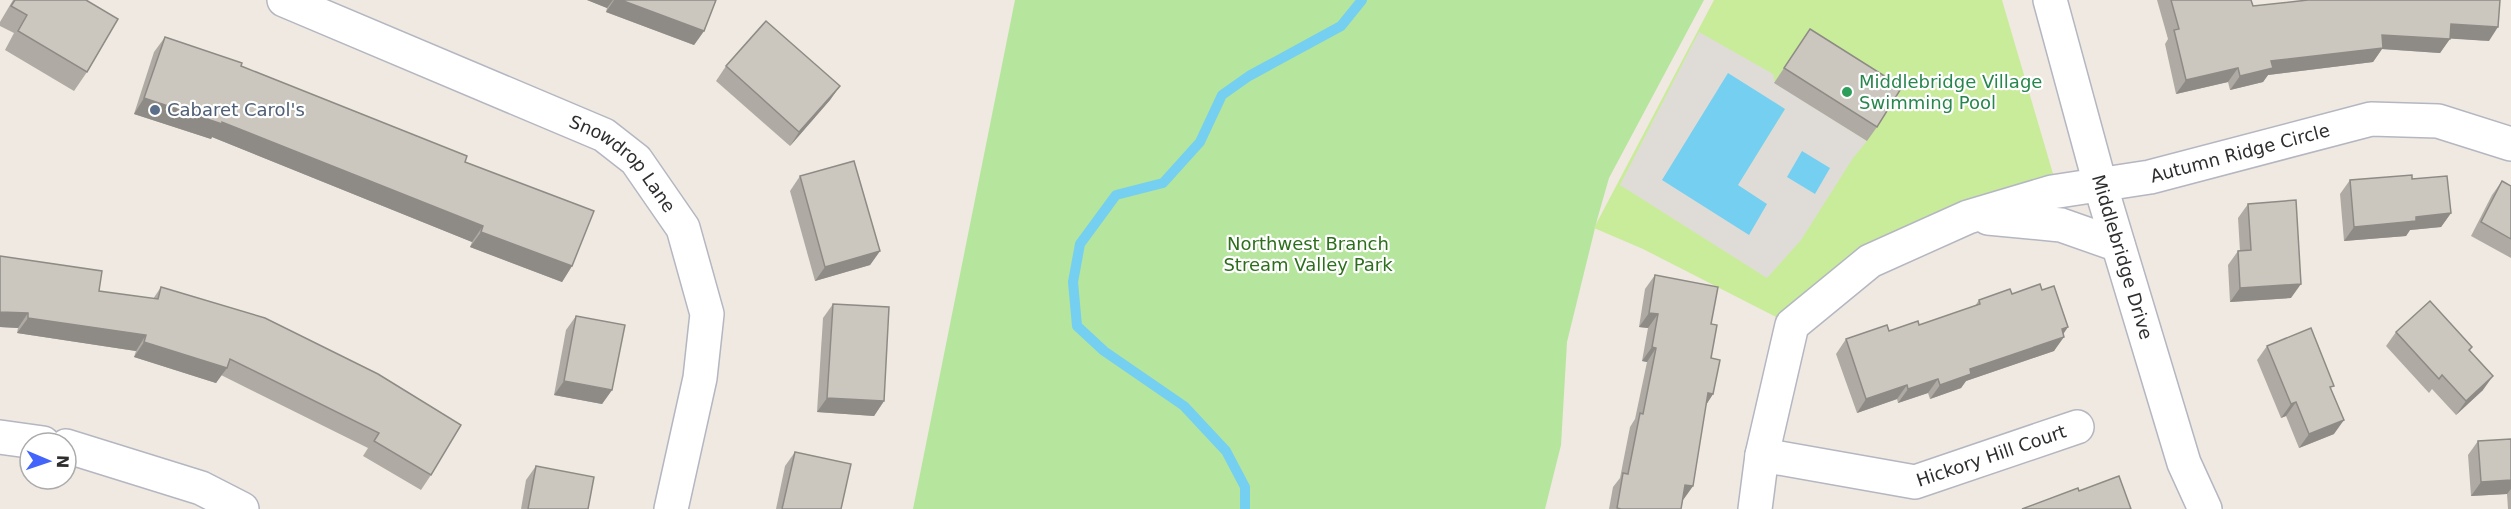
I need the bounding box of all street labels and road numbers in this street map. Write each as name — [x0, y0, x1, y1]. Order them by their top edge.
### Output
street label: Snowdrop Lane — [566, 111, 680, 216]
street label: Autumn Ridge Circle — [2148, 119, 2332, 187]
street label: Middlebridge Drive — [2088, 172, 2157, 342]
street label: Hickory Hill Court — [1914, 420, 2069, 491]

